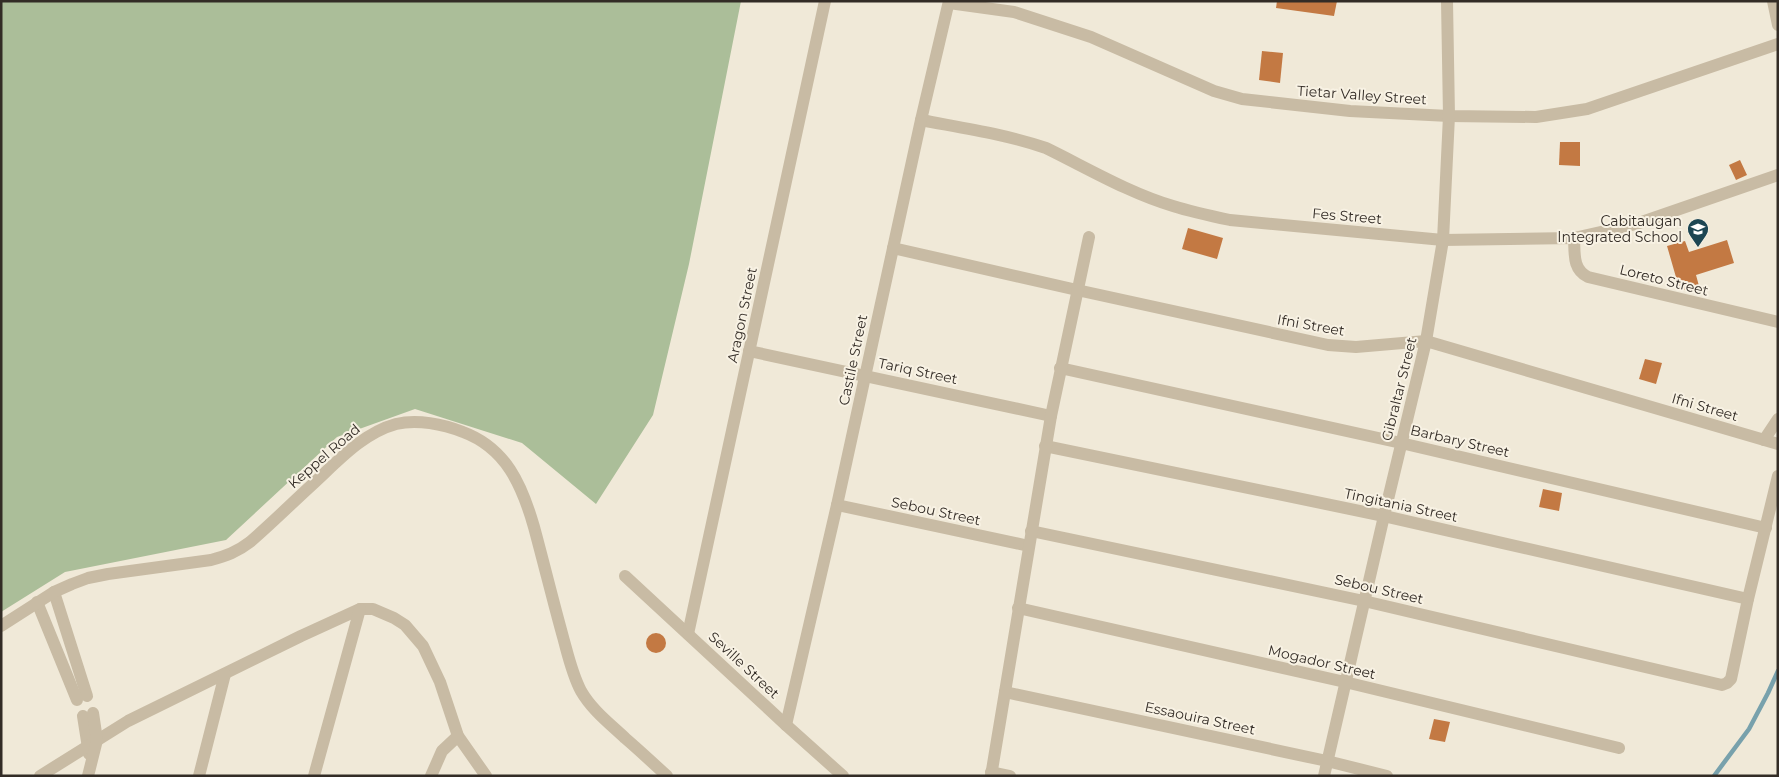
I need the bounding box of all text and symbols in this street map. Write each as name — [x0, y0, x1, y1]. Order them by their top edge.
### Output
street label: Tietar Valley Street — [1297, 81, 1428, 109]
street label: Fes Street — [1311, 204, 1383, 228]
place label: Cabitaugan Integrated School — [1557, 212, 1682, 246]
school or university icon: Cabitaugan Integrated School — [1686, 217, 1710, 248]
street label: Loreto Street — [1618, 260, 1711, 300]
street label: Aragon Street — [723, 265, 761, 364]
street label: Ifni Street — [1276, 310, 1346, 340]
street label: Castile Street — [835, 313, 871, 407]
street label: Gibraltar Street — [1377, 335, 1421, 443]
street label: Tariq Street — [877, 354, 960, 388]
street label: Ifni Street — [1670, 389, 1741, 425]
street label: Keppel Road — [284, 420, 364, 492]
street label: Barbary Street — [1409, 421, 1512, 461]
street label: Tingitania Street — [1343, 484, 1460, 526]
street label: Sebou Street — [890, 493, 983, 529]
street label: Sebou Street — [1333, 570, 1426, 608]
street label: Seville Street — [705, 628, 783, 703]
street label: Mogador Street — [1266, 641, 1378, 683]
street label: Essaouira Street — [1143, 698, 1257, 739]

